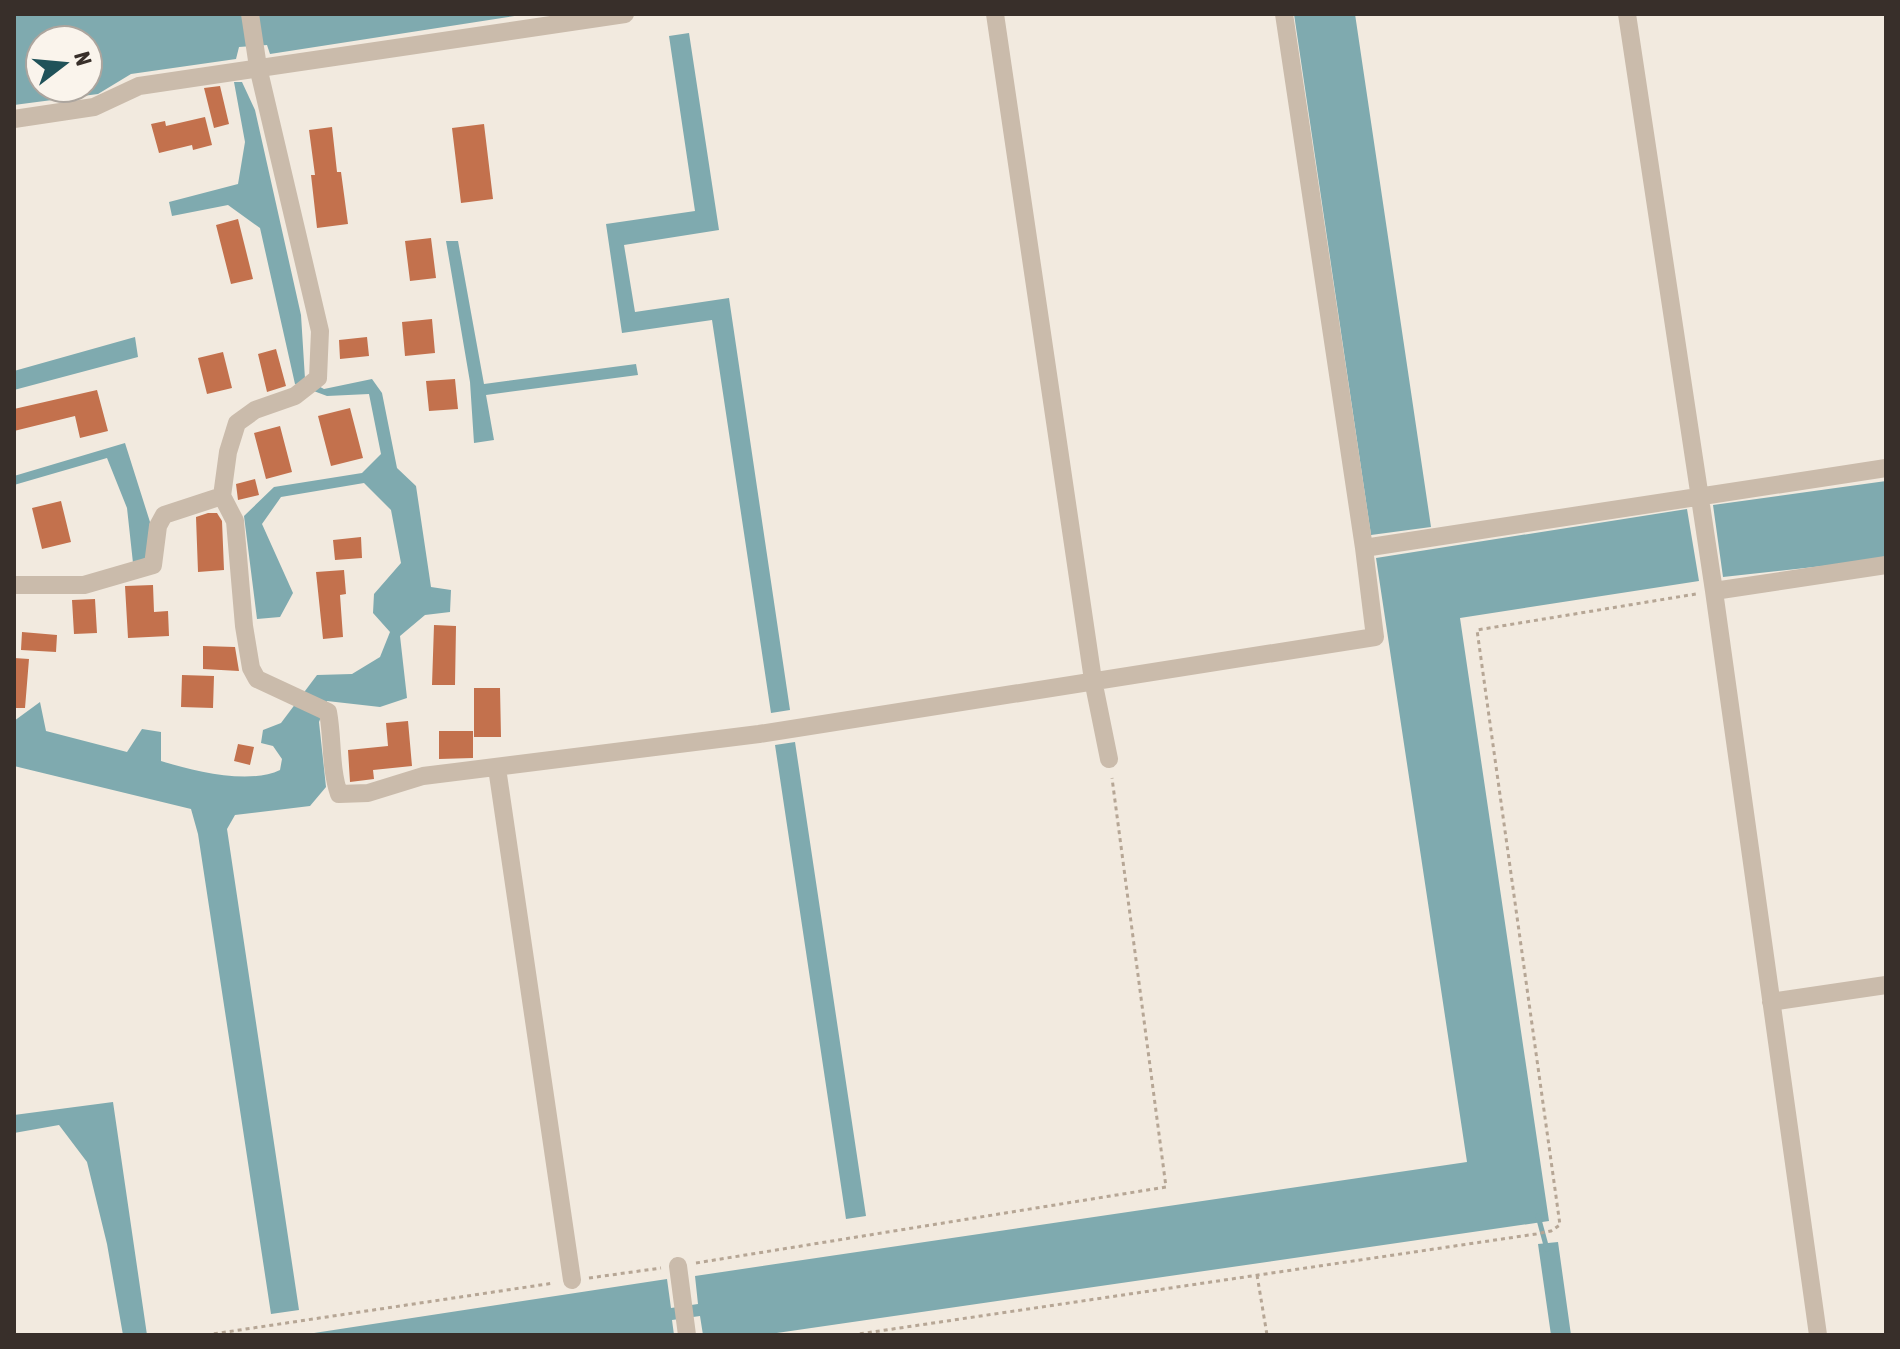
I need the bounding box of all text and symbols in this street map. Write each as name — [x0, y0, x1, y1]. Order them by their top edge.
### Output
north arrow — [24, 24, 104, 104]
text: N — [69, 49, 98, 68]

